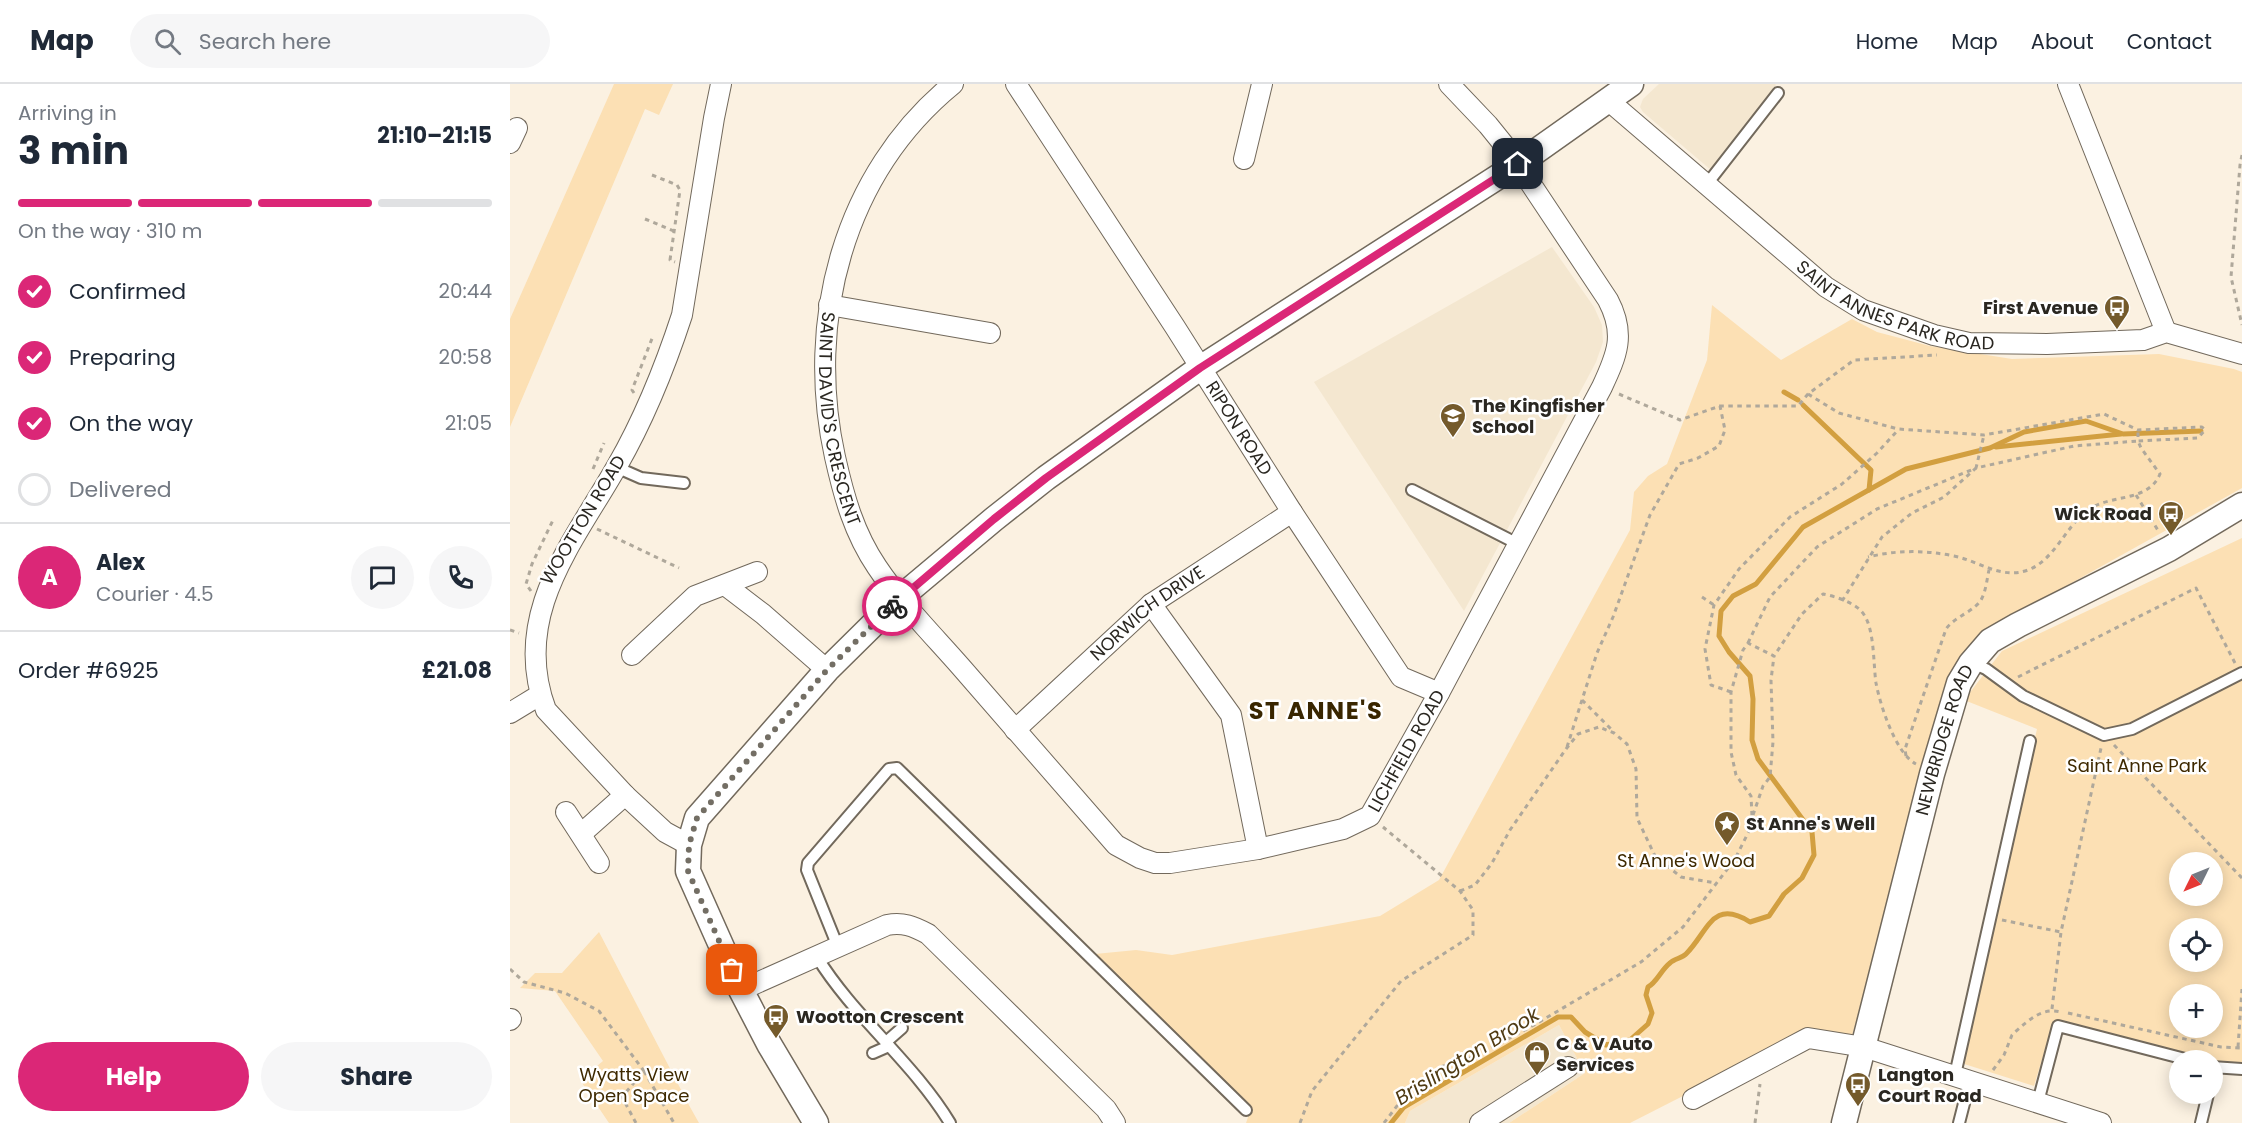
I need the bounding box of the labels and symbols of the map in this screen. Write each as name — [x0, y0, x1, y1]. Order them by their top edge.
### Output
pin — [1492, 138, 1543, 189]
street label: SAINT ANNES PARK ROAD — [1791, 254, 1994, 355]
bus stop icon: First Avenue — [2102, 293, 2132, 331]
place label: First Avenue — [1983, 295, 2098, 320]
street label: SAINT DAVID'S CRESCENT — [813, 310, 867, 529]
street label: RIPON ROAD — [1200, 376, 1279, 480]
place label: The Kingfisher School — [1472, 393, 1605, 439]
school or university icon: The Kingfisher School — [1438, 401, 1468, 439]
street label: WOOTTON ROAD — [534, 450, 631, 589]
bus stop icon: Wick Road — [2156, 499, 2186, 537]
place label: Wick Road — [2054, 501, 2152, 526]
street label: NORWICH DRIVE — [1084, 559, 1209, 666]
courier — [862, 576, 922, 636]
street label: NEWBRIDGE ROAD — [1909, 660, 1979, 818]
street label: LICHFIELD ROAD — [1362, 685, 1450, 816]
district label: ST ANNE'S — [1249, 694, 1383, 727]
park label: Saint Anne Park — [2067, 753, 2208, 778]
place icon: St Anne's Well — [1712, 809, 1742, 847]
place label: St Anne's Well — [1746, 811, 1875, 836]
park label: St Anne's Wood — [1617, 848, 1755, 873]
north arrow — [2169, 852, 2223, 906]
pin — [706, 944, 757, 995]
water label: Brislington Brook — [1389, 999, 1546, 1112]
bus stop icon: Wootton Crescent — [761, 1002, 791, 1040]
place label: Wootton Crescent — [796, 1004, 964, 1029]
place label: C & V Auto Services — [1556, 1031, 1653, 1077]
shop icon: C & V Auto Services — [1522, 1039, 1552, 1077]
park label: Wyatts View Open Space — [579, 1062, 689, 1108]
place label: Langton Court Road — [1878, 1062, 1982, 1108]
bus stop icon: Langton Court Road — [1843, 1070, 1873, 1108]

